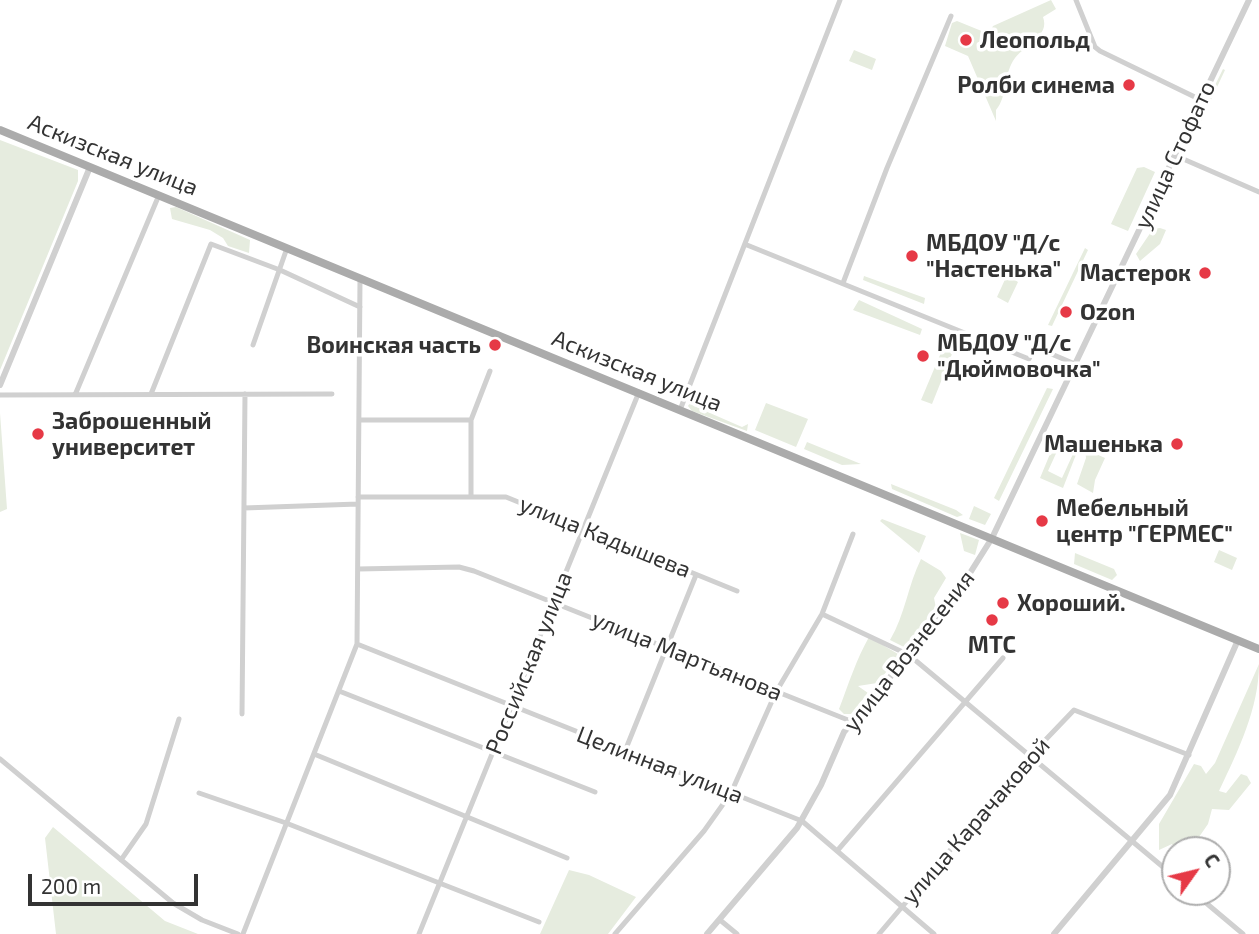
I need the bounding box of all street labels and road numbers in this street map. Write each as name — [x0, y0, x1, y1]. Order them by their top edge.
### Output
street label: улица Стофато — [1129, 77, 1221, 233]
street label: Аскизская улица — [24, 108, 202, 202]
street label: Аскизская улица — [548, 324, 726, 418]
street label: улица Кадышева — [515, 490, 695, 584]
street label: улица Вознесения — [838, 565, 980, 737]
street label: Российская улица — [480, 568, 578, 758]
street label: улица Мартьянова — [588, 605, 786, 707]
street label: Целинная улица — [573, 721, 747, 809]
street label: улица Карачаковой — [896, 732, 1056, 910]

